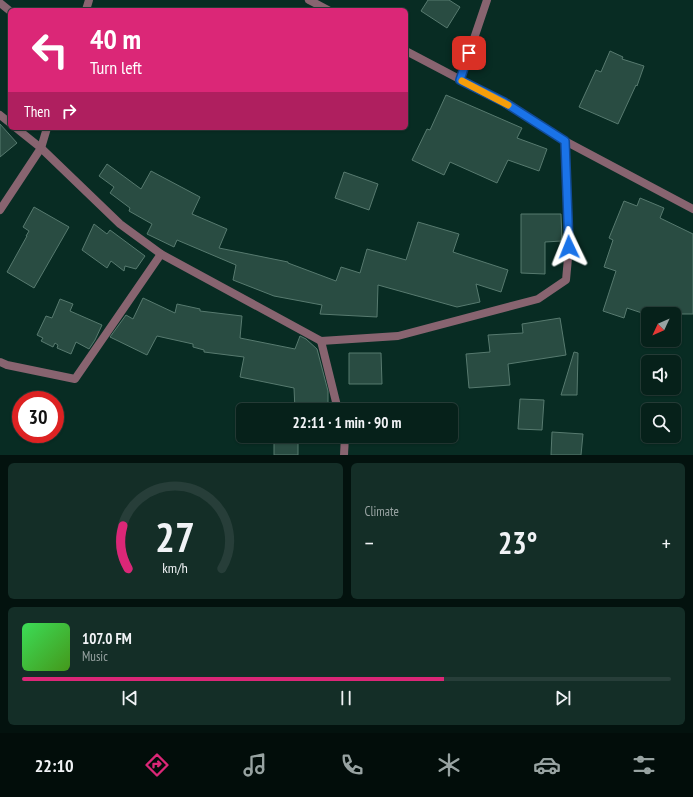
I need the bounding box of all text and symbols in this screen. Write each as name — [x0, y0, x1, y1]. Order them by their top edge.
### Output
text: 40 m — [90, 20, 141, 57]
icon: left — [24, 24, 76, 76]
pin — [452, 36, 486, 70]
icon: arrive — [458, 42, 480, 64]
text: Turn left — [90, 56, 142, 79]
icon: right — [58, 100, 80, 122]
text: Then — [24, 102, 50, 121]
position arrow — [548, 226, 590, 268]
north arrow — [641, 307, 681, 347]
map controls — [641, 307, 681, 443]
button: sound — [641, 355, 681, 395]
speed limit sign: 30 — [12, 391, 64, 443]
button: search — [641, 403, 681, 443]
text: 22:11 · 1 min · 90 m — [293, 413, 401, 432]
text: Climate — [365, 503, 399, 520]
text: 27 — [155, 510, 195, 563]
text: 23° — [498, 523, 538, 562]
text: − — [365, 529, 374, 557]
text: + — [662, 529, 671, 557]
text: km/h — [163, 558, 188, 577]
text: 107.0 FM — [82, 629, 132, 648]
text: Music — [82, 648, 108, 665]
icon: previous — [119, 687, 141, 709]
icon: pause — [335, 687, 357, 709]
icon: next — [552, 687, 574, 709]
icon: directions — [143, 751, 171, 779]
icon: music — [241, 751, 269, 779]
icon: phone — [338, 751, 366, 779]
icon: climate — [435, 751, 463, 779]
icon: car — [533, 751, 561, 779]
icon: filters — [630, 751, 658, 779]
text: 22:10 — [35, 754, 74, 777]

